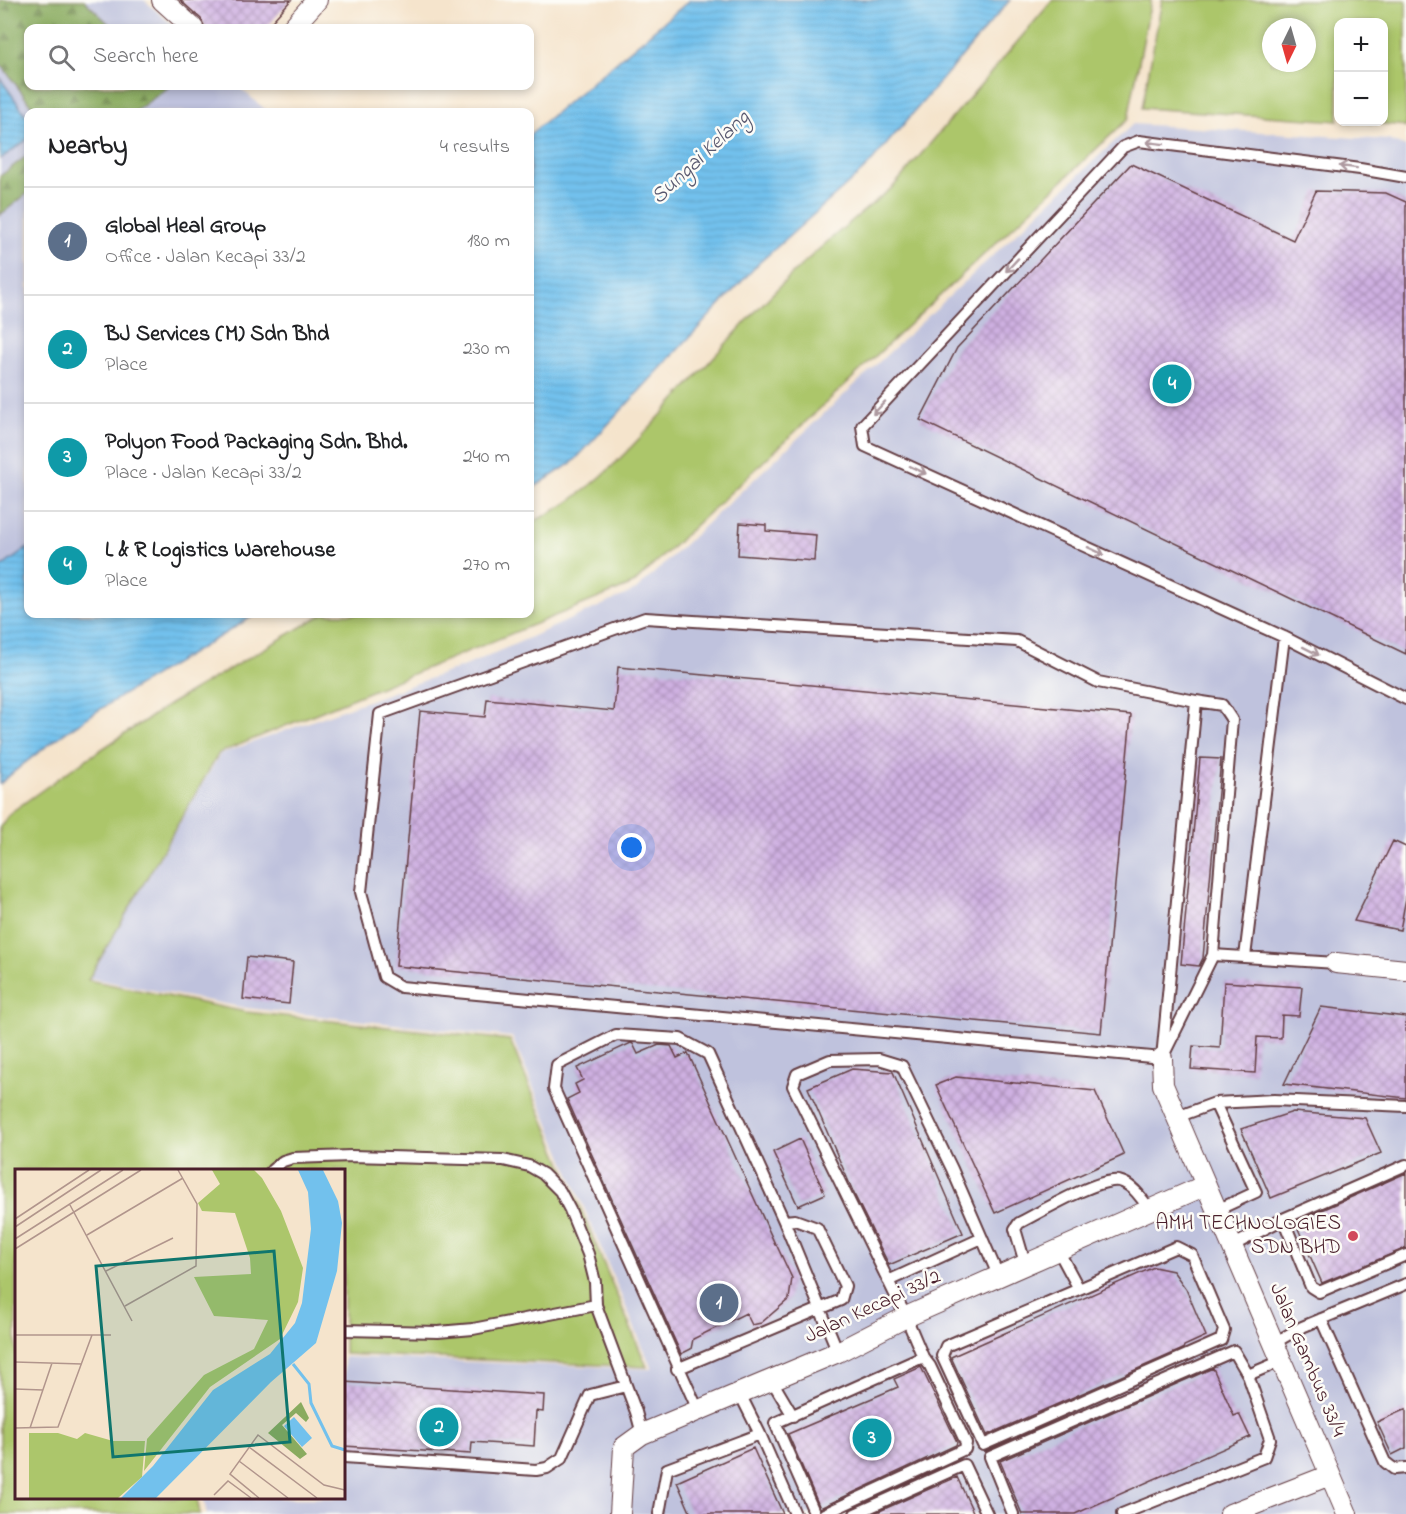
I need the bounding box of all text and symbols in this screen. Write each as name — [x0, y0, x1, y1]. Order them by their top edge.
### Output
north arrow — [1262, 18, 1316, 72]
map controls — [1334, 18, 1388, 126]
button: + — [1334, 18, 1388, 72]
search box — [24, 24, 534, 90]
icon: search — [45, 41, 78, 74]
text: Search here — [93, 41, 198, 73]
button: − — [1334, 72, 1388, 126]
water label: Sungai Kelang — [644, 103, 759, 213]
text: Nearby — [48, 128, 127, 166]
text: 4 results — [440, 133, 510, 162]
one-way arrow — [1145, 138, 1165, 149]
one-way arrow — [1339, 161, 1359, 172]
text: Global Heal Group — [105, 211, 266, 243]
text: 1 — [64, 227, 71, 256]
text: 180 m — [467, 227, 510, 256]
text: Office · Jalan Kecapi 33/2 — [105, 243, 306, 272]
one-way arrow — [1005, 258, 1019, 273]
text: BJ Services (M) Sdn Bhd — [105, 319, 329, 351]
text: 2 — [63, 335, 72, 364]
text: 230 m — [463, 335, 510, 364]
text: Place — [105, 351, 147, 380]
pin: 4 — [1152, 362, 1192, 406]
one-way arrow — [872, 400, 886, 415]
text: Polyon Food Packaging Sdn. Bhd. — [105, 427, 407, 459]
text: 3 — [63, 443, 72, 472]
text: 240 m — [463, 443, 510, 472]
text: Place · Jalan Kecapi 33/2 — [105, 459, 302, 488]
one-way arrow — [909, 465, 927, 477]
text: L & R Logistics Warehouse — [105, 535, 335, 567]
one-way arrow — [1086, 546, 1104, 558]
text: 4 — [63, 551, 72, 580]
text: 270 m — [463, 551, 510, 580]
text: Place — [105, 567, 147, 596]
one-way arrow — [1302, 645, 1320, 657]
your location — [617, 833, 646, 862]
inset map — [15, 1169, 345, 1499]
place label: AMH TECHNOLOGIES SDN BHD — [1156, 1209, 1341, 1263]
marker: AMH TECHNOLOGIES SDN BHD — [1346, 1229, 1360, 1243]
street label: Jalan Kecapi 33/2 — [800, 1262, 946, 1352]
street label: Jalan Gambus 33/4 — [1261, 1278, 1353, 1442]
pin: 1 — [700, 1280, 738, 1326]
pin: 2 — [420, 1404, 458, 1450]
pin: 3 — [852, 1416, 892, 1460]

